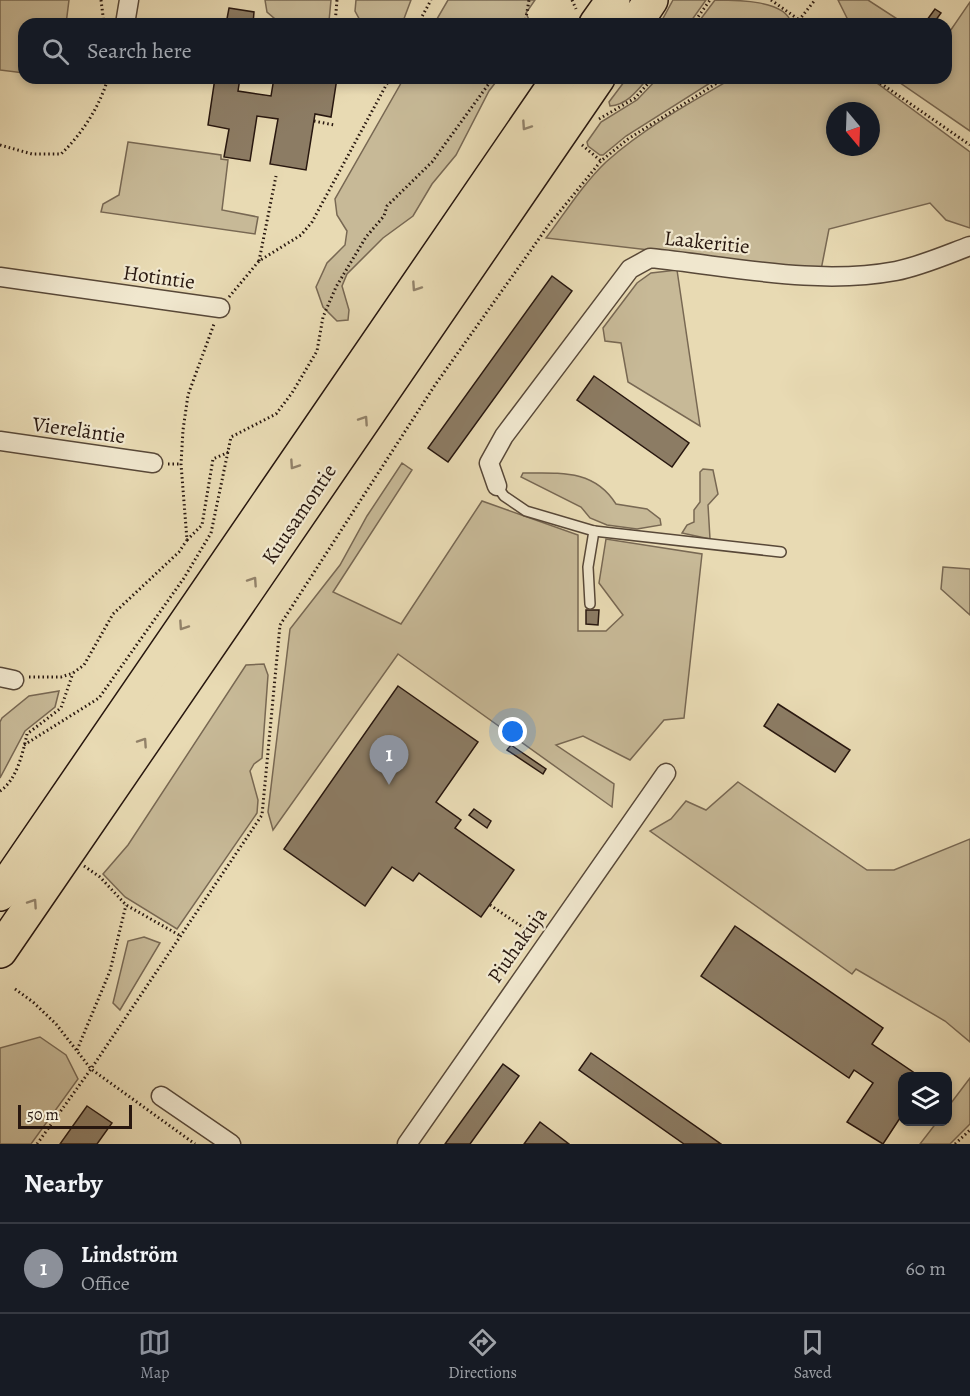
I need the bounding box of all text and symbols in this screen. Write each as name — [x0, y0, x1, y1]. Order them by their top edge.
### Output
search box — [18, 18, 952, 84]
icon: search — [39, 35, 72, 68]
text: Search here — [87, 36, 192, 66]
north arrow — [826, 102, 880, 156]
one-way arrow — [522, 120, 533, 131]
street label: Laakeritie — [663, 224, 751, 260]
street label: Hotintie — [121, 258, 197, 296]
one-way arrow — [412, 280, 423, 291]
street label: Viereläntie — [30, 410, 127, 450]
one-way arrow — [357, 416, 368, 427]
street label: Kuusamontie — [255, 458, 343, 570]
one-way arrow — [290, 459, 301, 470]
one-way arrow — [246, 576, 257, 587]
one-way arrow — [179, 620, 191, 630]
your location — [498, 717, 527, 746]
pin: 1 — [370, 736, 408, 785]
one-way arrow — [136, 737, 147, 748]
one-way arrow — [26, 898, 37, 909]
street label: Piuhakuja — [481, 901, 553, 988]
map controls — [898, 1072, 952, 1126]
button: layers — [898, 1072, 952, 1126]
scale bar — [18, 1102, 132, 1130]
text: 50 m — [27, 1104, 59, 1126]
text: Nearby — [24, 1166, 103, 1201]
text: Lindström — [81, 1240, 178, 1270]
text: 1 — [40, 1255, 47, 1282]
text: 60 m — [906, 1255, 946, 1282]
text: Office — [81, 1270, 130, 1297]
tab: Map — [138, 1326, 171, 1384]
tab: Directions — [448, 1326, 517, 1384]
tab: Saved — [794, 1326, 832, 1384]

